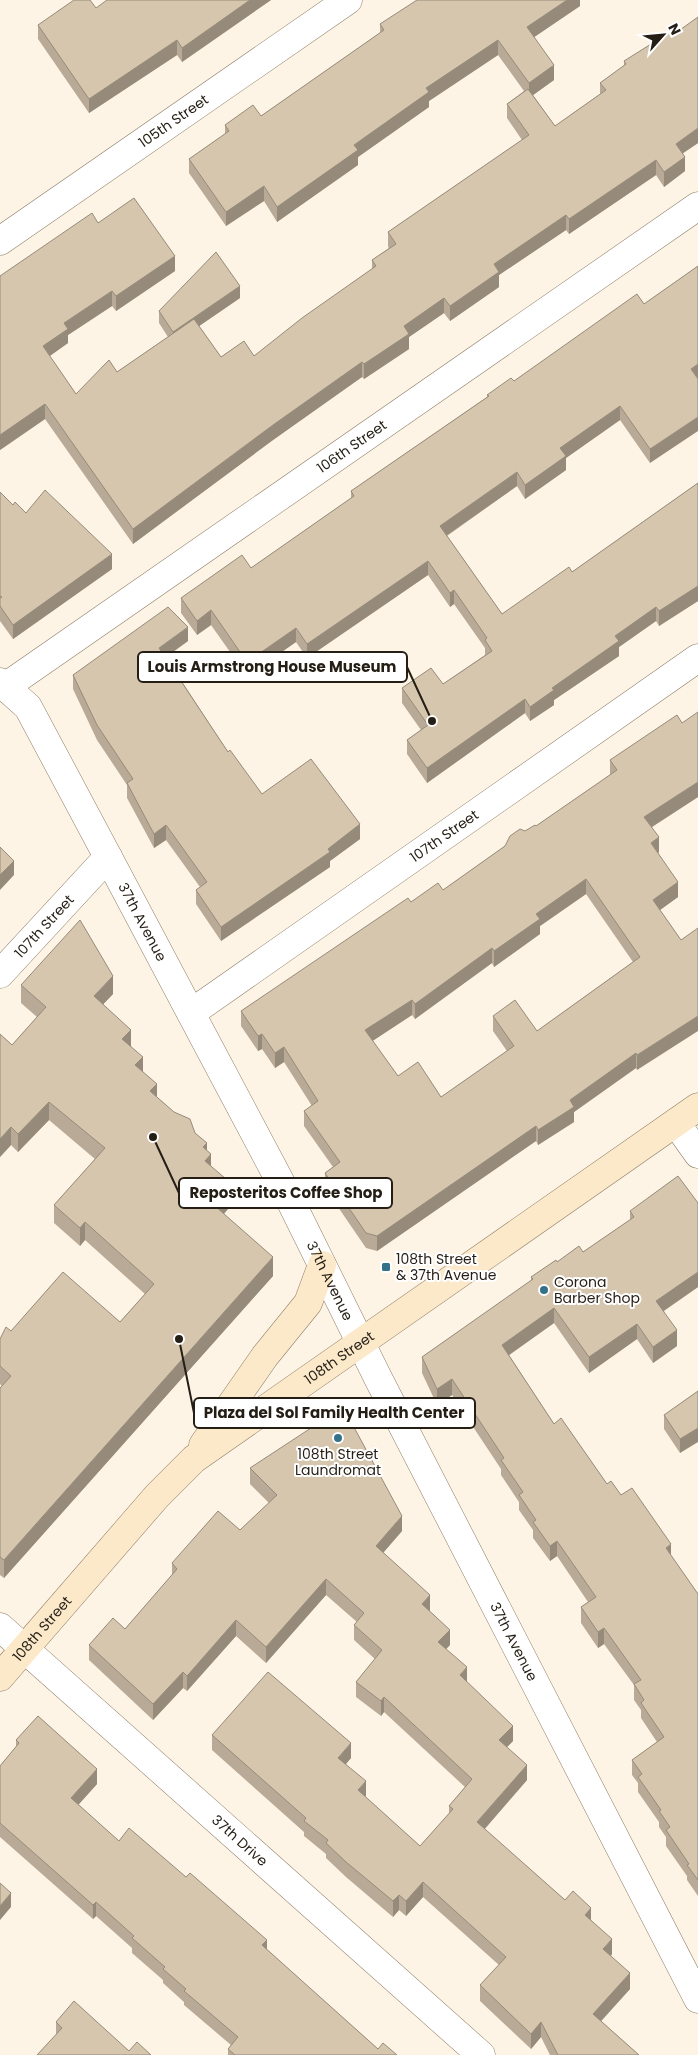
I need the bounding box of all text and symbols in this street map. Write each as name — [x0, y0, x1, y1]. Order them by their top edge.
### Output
north arrow — [638, 10, 688, 60]
text: N — [663, 20, 686, 38]
street label: 105th Street — [134, 90, 212, 152]
street label: 106th Street — [313, 415, 391, 478]
callout: Louis Armstrong House Museum — [138, 652, 407, 682]
text: Louis Armstrong House Museum — [148, 656, 397, 677]
street label: 107th Street — [406, 805, 483, 867]
street label: 37th Avenue — [113, 879, 172, 965]
street label: 107th Street — [10, 890, 79, 962]
callout: Reposteritos Coffee Shop — [179, 1178, 392, 1208]
text: Reposteritos Coffee Shop — [189, 1182, 383, 1203]
street label: 37th Avenue — [302, 1238, 358, 1324]
place label: 108th Street & 37th Avenue — [396, 1249, 497, 1285]
marker: 108th Street & 37th Avenue — [380, 1261, 392, 1273]
place label: Corona Barber Shop — [554, 1272, 640, 1308]
marker: Corona Barber Shop — [538, 1284, 550, 1296]
street label: 108th Street — [300, 1326, 378, 1389]
callout: Plaza del Sol Family Health Center — [194, 1398, 475, 1428]
text: Plaza del Sol Family Health Center — [204, 1402, 465, 1423]
marker: 108th Street Laundromat — [332, 1432, 344, 1444]
place label: 108th Street Laundromat — [295, 1444, 381, 1480]
street label: 108th Street — [8, 1592, 76, 1666]
street label: 37th Avenue — [485, 1599, 543, 1685]
street label: 37th Drive — [207, 1810, 272, 1871]

